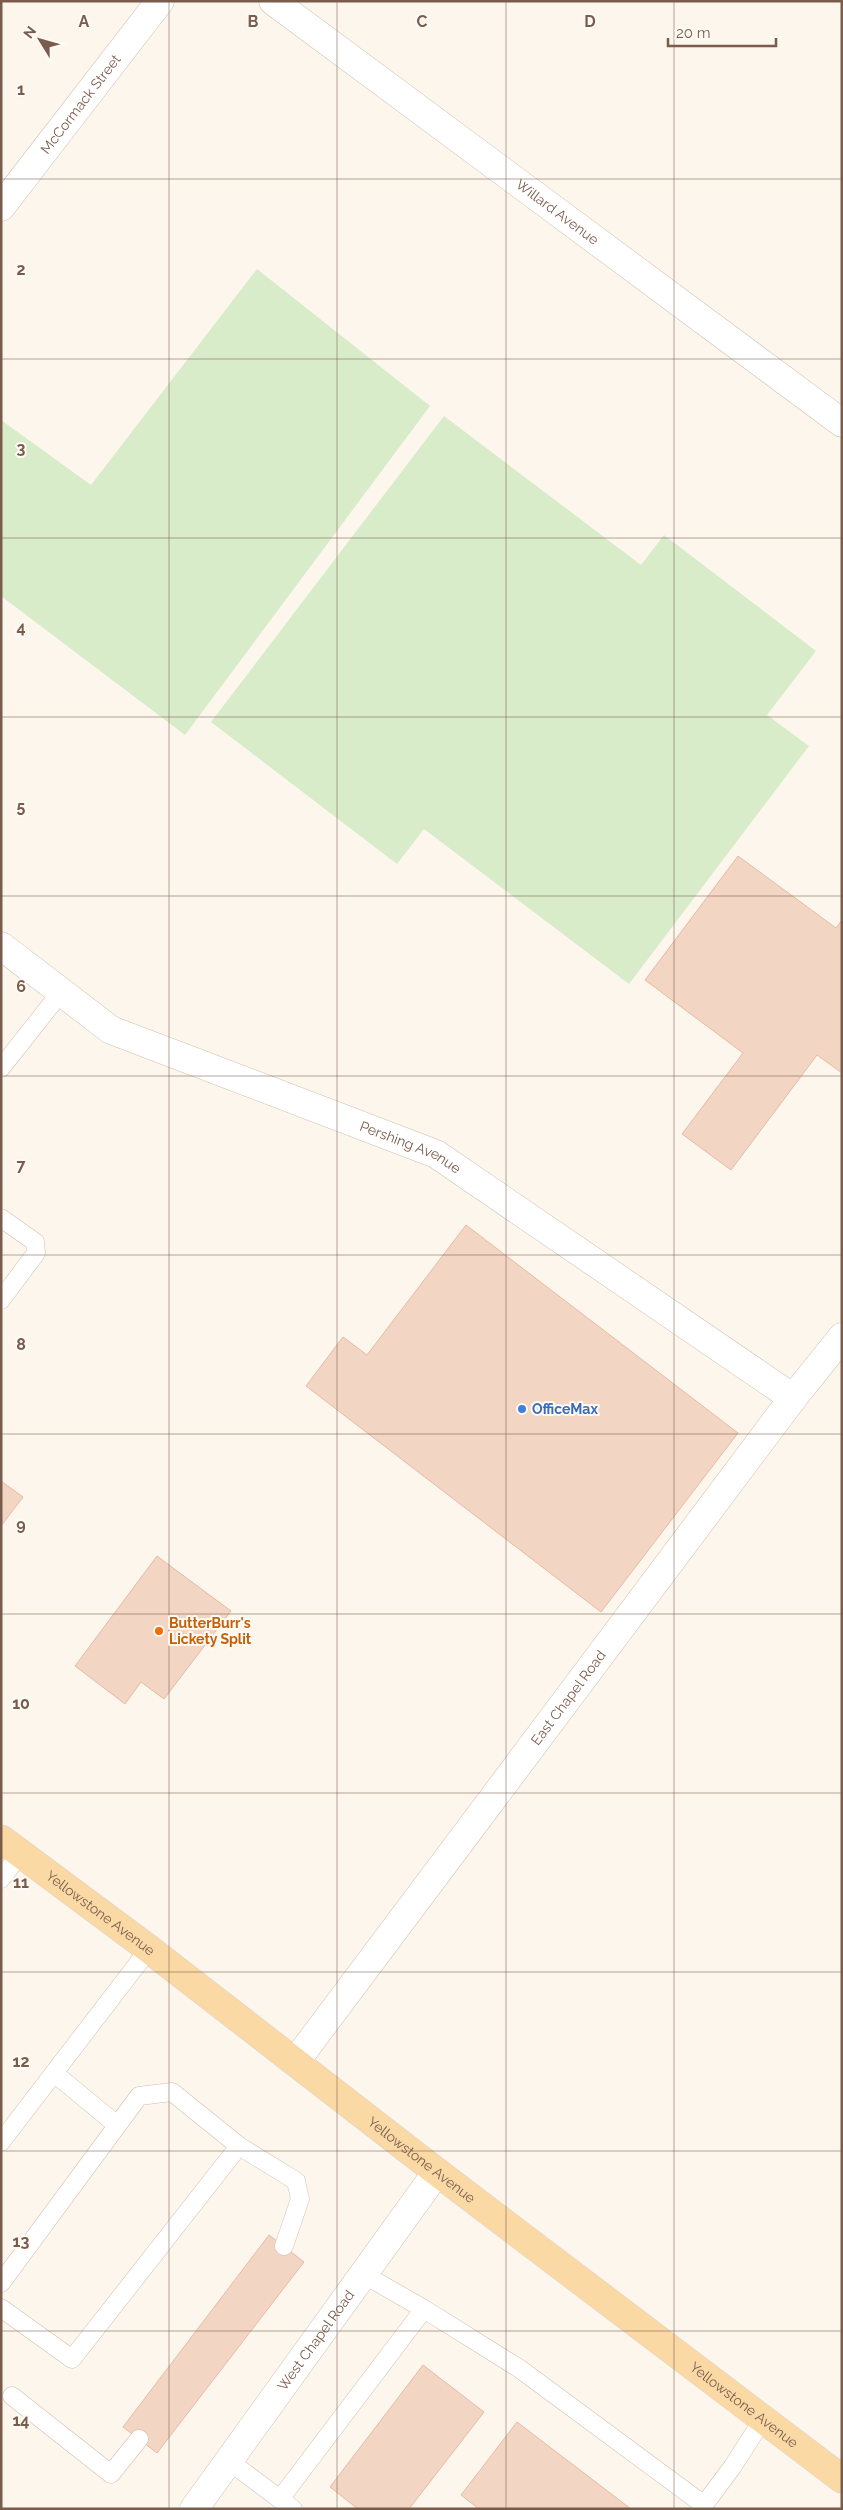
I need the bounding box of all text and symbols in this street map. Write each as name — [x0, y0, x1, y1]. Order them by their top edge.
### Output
text: A — [79, 12, 90, 31]
text: B — [248, 12, 259, 31]
text: C — [417, 12, 428, 31]
text: D — [584, 12, 596, 31]
north arrow — [15, 15, 65, 65]
scale bar — [668, 15, 776, 47]
text: N — [20, 23, 39, 41]
text: 20 m — [676, 24, 711, 42]
street label: McCormack Street — [37, 51, 124, 157]
text: 1 — [17, 80, 25, 99]
street label: Willard Avenue — [513, 176, 602, 248]
text: 2 — [16, 260, 26, 279]
text: 3 — [17, 439, 26, 458]
text: 4 — [16, 618, 26, 637]
text: 5 — [17, 797, 26, 816]
text: 6 — [16, 977, 26, 996]
street label: Pershing Avenue — [358, 1118, 464, 1177]
text: 7 — [17, 1156, 26, 1175]
text: 8 — [16, 1335, 26, 1354]
place label: OfficeMax — [532, 1401, 598, 1417]
marker: OfficeMax — [516, 1403, 528, 1415]
text: 9 — [16, 1515, 26, 1534]
place label: ButterBurr's Lickety Split — [169, 1615, 252, 1647]
marker: ButterBurr's Lickety Split — [153, 1625, 165, 1637]
street label: East Chapel Road — [528, 1647, 609, 1748]
text: 10 — [12, 1694, 30, 1713]
street label: Yellowstone Avenue — [43, 1867, 158, 1959]
text: 11 — [13, 1873, 29, 1892]
text: 12 — [13, 2052, 29, 2071]
street label: Yellowstone Avenue — [365, 2113, 479, 2206]
text: 13 — [13, 2232, 29, 2251]
street label: West Chapel Road — [274, 2287, 357, 2394]
street label: Yellowstone Avenue — [687, 2359, 801, 2451]
text: 14 — [12, 2411, 30, 2430]

